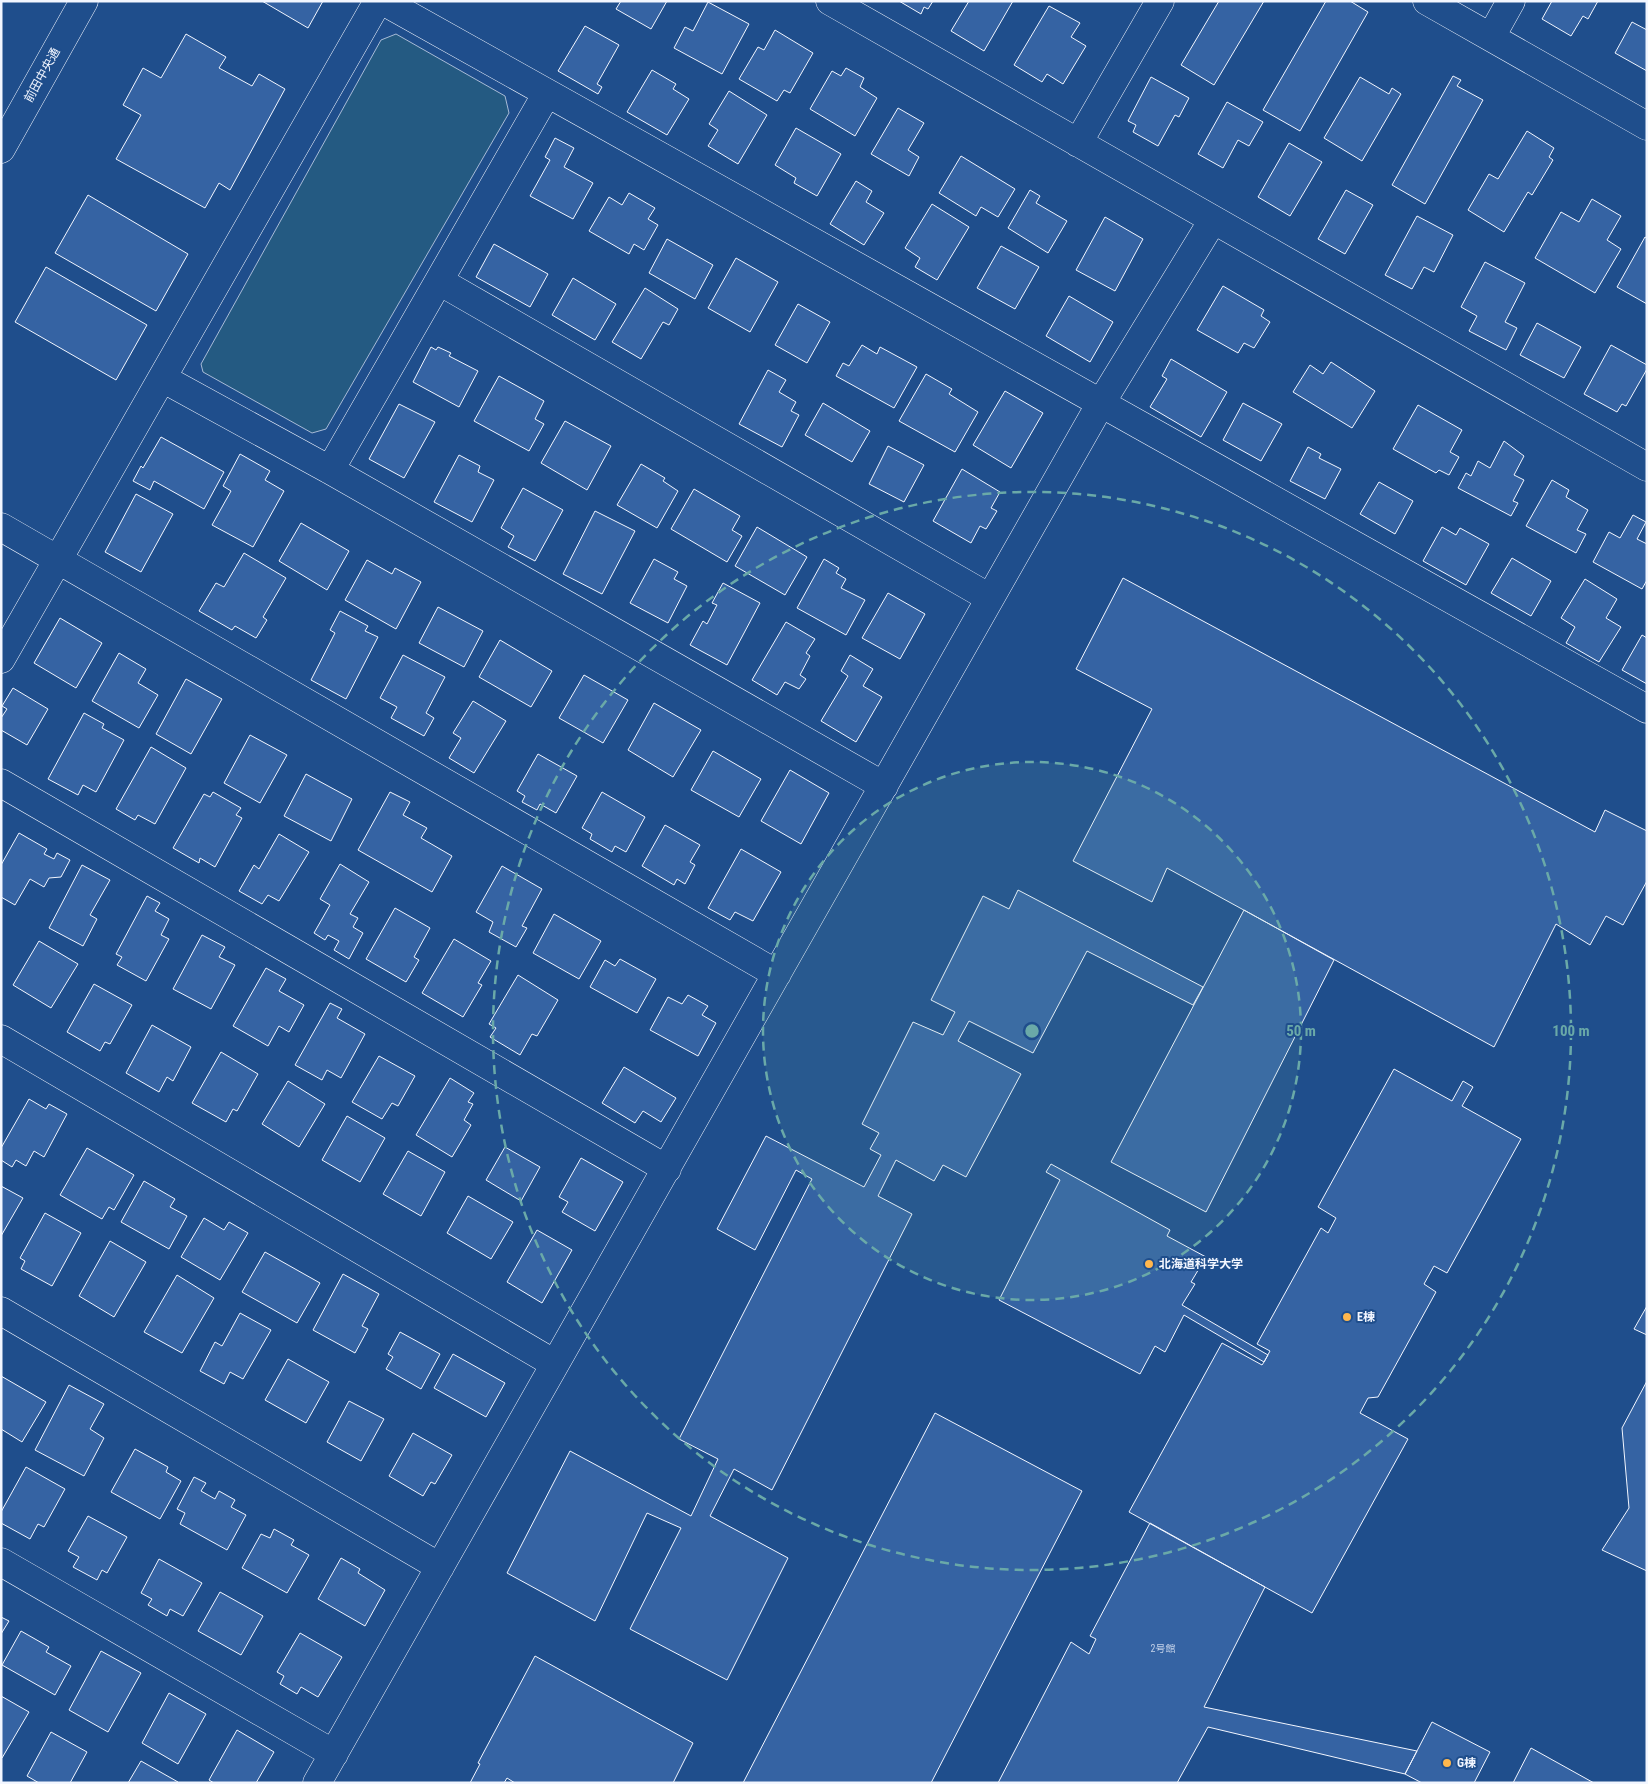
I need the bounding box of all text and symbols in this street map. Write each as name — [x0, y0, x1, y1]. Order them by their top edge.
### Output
street label: 前田中央通 — [21, 45, 63, 105]
centre of rings — [1023, 1022, 1041, 1040]
text: 50 m — [1286, 1022, 1316, 1040]
text: 100 m — [1552, 1022, 1590, 1040]
place label: 北海道科学大学 — [1159, 1257, 1243, 1271]
marker: 北海道科学大学 — [1143, 1258, 1155, 1270]
place label: E棟 — [1357, 1310, 1375, 1324]
marker: E棟 — [1341, 1311, 1353, 1323]
house number: 2号館 — [1151, 1643, 1175, 1654]
place label: G棟 — [1457, 1756, 1476, 1770]
marker: G棟 — [1441, 1757, 1453, 1769]

